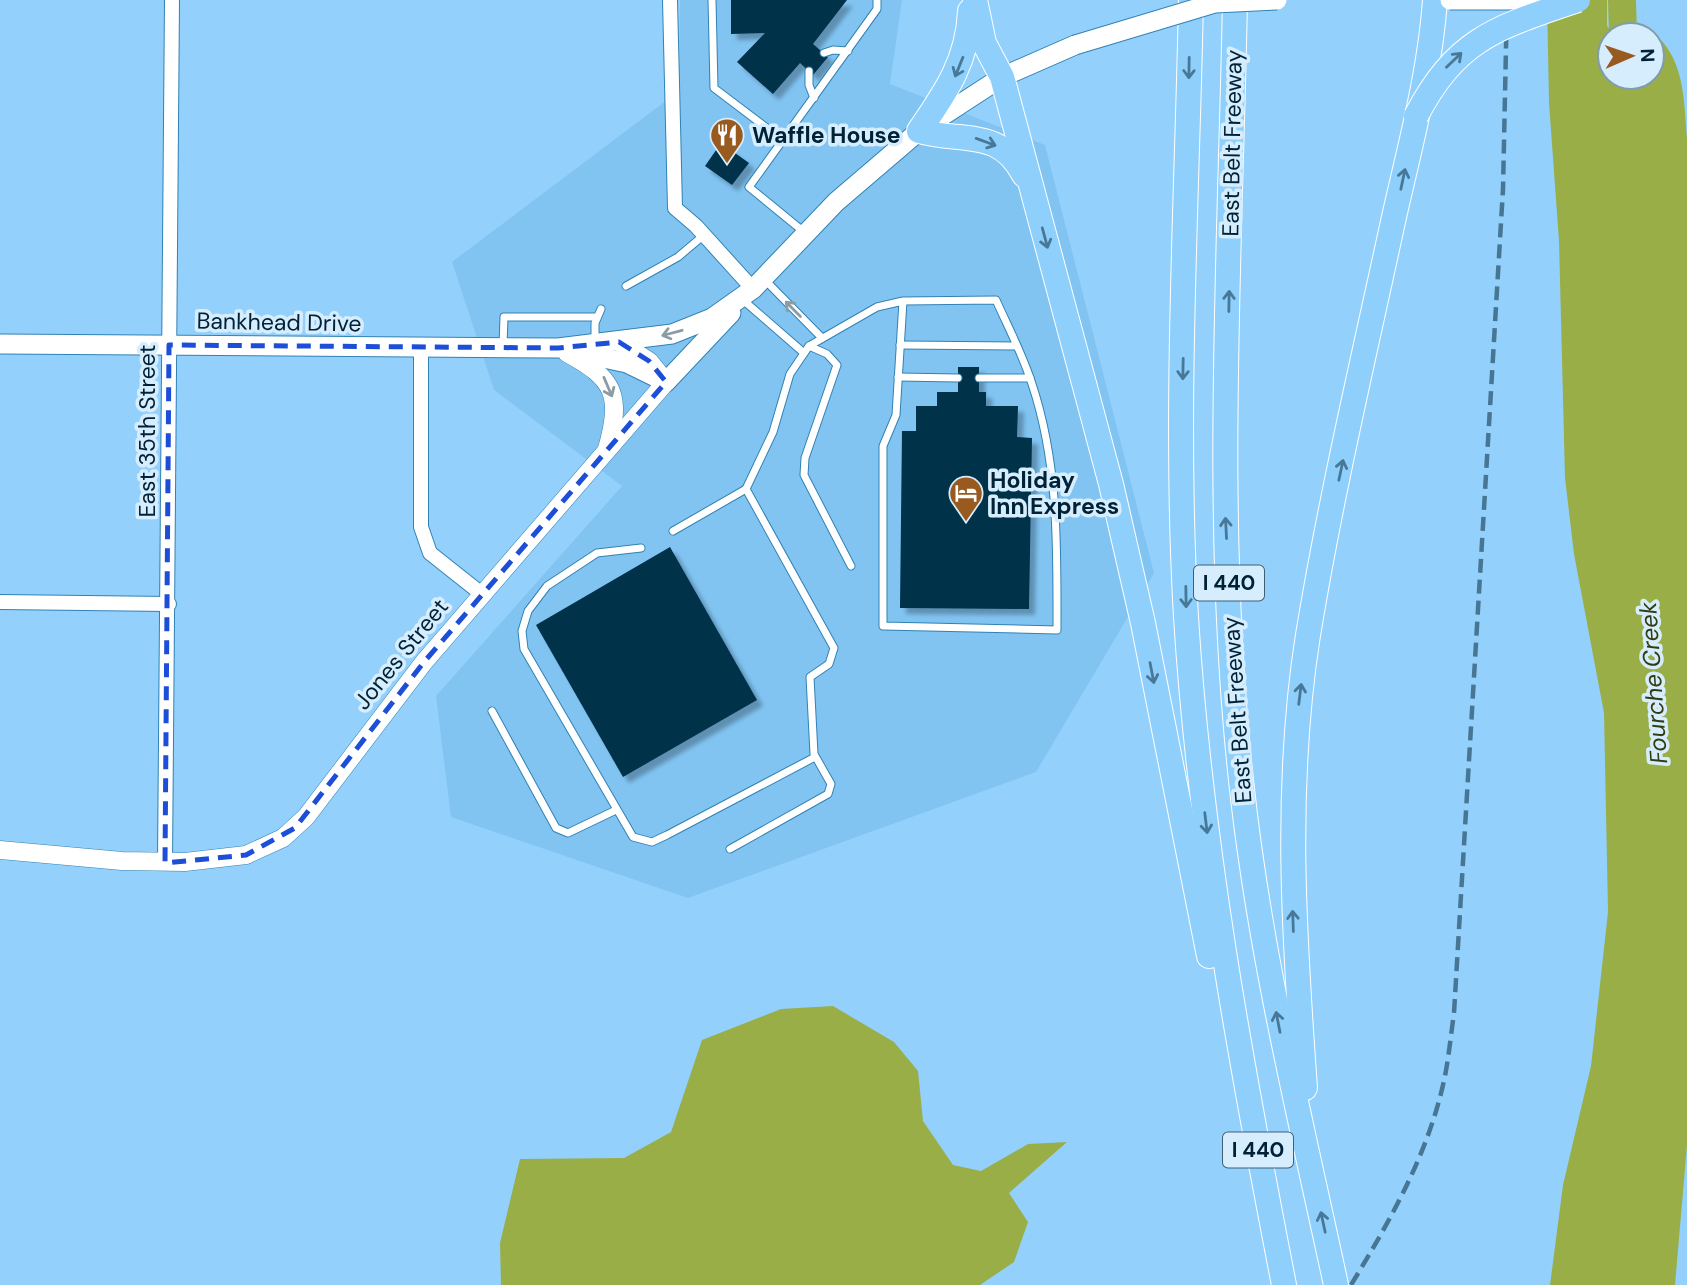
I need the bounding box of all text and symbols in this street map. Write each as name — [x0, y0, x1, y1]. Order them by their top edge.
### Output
north arrow — [1596, 21, 1666, 91]
text: N — [1635, 48, 1660, 63]
street label: East Belt Freeway — [1215, 49, 1249, 237]
one-way arrow — [1445, 51, 1462, 68]
one-way arrow — [951, 55, 964, 77]
one-way arrow — [1183, 56, 1196, 79]
restaurant icon: Waffle House — [708, 116, 746, 165]
place label: Waffle House — [752, 120, 901, 150]
one-way arrow — [974, 137, 996, 149]
one-way arrow — [1396, 168, 1410, 191]
one-way arrow — [1039, 226, 1052, 249]
one-way arrow — [1222, 289, 1236, 312]
one-way arrow — [785, 300, 802, 317]
street label: Bankhead Drive — [196, 306, 362, 338]
one-way arrow — [662, 327, 684, 340]
street label: East 35th Street — [132, 345, 162, 517]
one-way arrow — [1177, 357, 1190, 380]
one-way arrow — [602, 376, 615, 397]
one-way arrow — [1334, 459, 1348, 482]
place label: Holiday Inn Express — [990, 465, 1119, 521]
hotel icon: Holiday Inn Express — [947, 474, 985, 523]
one-way arrow — [1220, 517, 1233, 540]
road number: I 440 — [1194, 566, 1264, 600]
one-way arrow — [1179, 585, 1193, 608]
street label: Jones Street — [347, 592, 455, 716]
water label: Fourche Creek — [1632, 600, 1674, 765]
street label: East Belt Freeway — [1215, 615, 1258, 804]
one-way arrow — [1146, 661, 1159, 684]
one-way arrow — [1294, 683, 1307, 705]
one-way arrow — [1200, 811, 1213, 834]
one-way arrow — [1287, 909, 1300, 932]
one-way arrow — [1271, 1011, 1285, 1034]
road number: I 440 — [1223, 1132, 1293, 1168]
one-way arrow — [1315, 1211, 1329, 1234]

